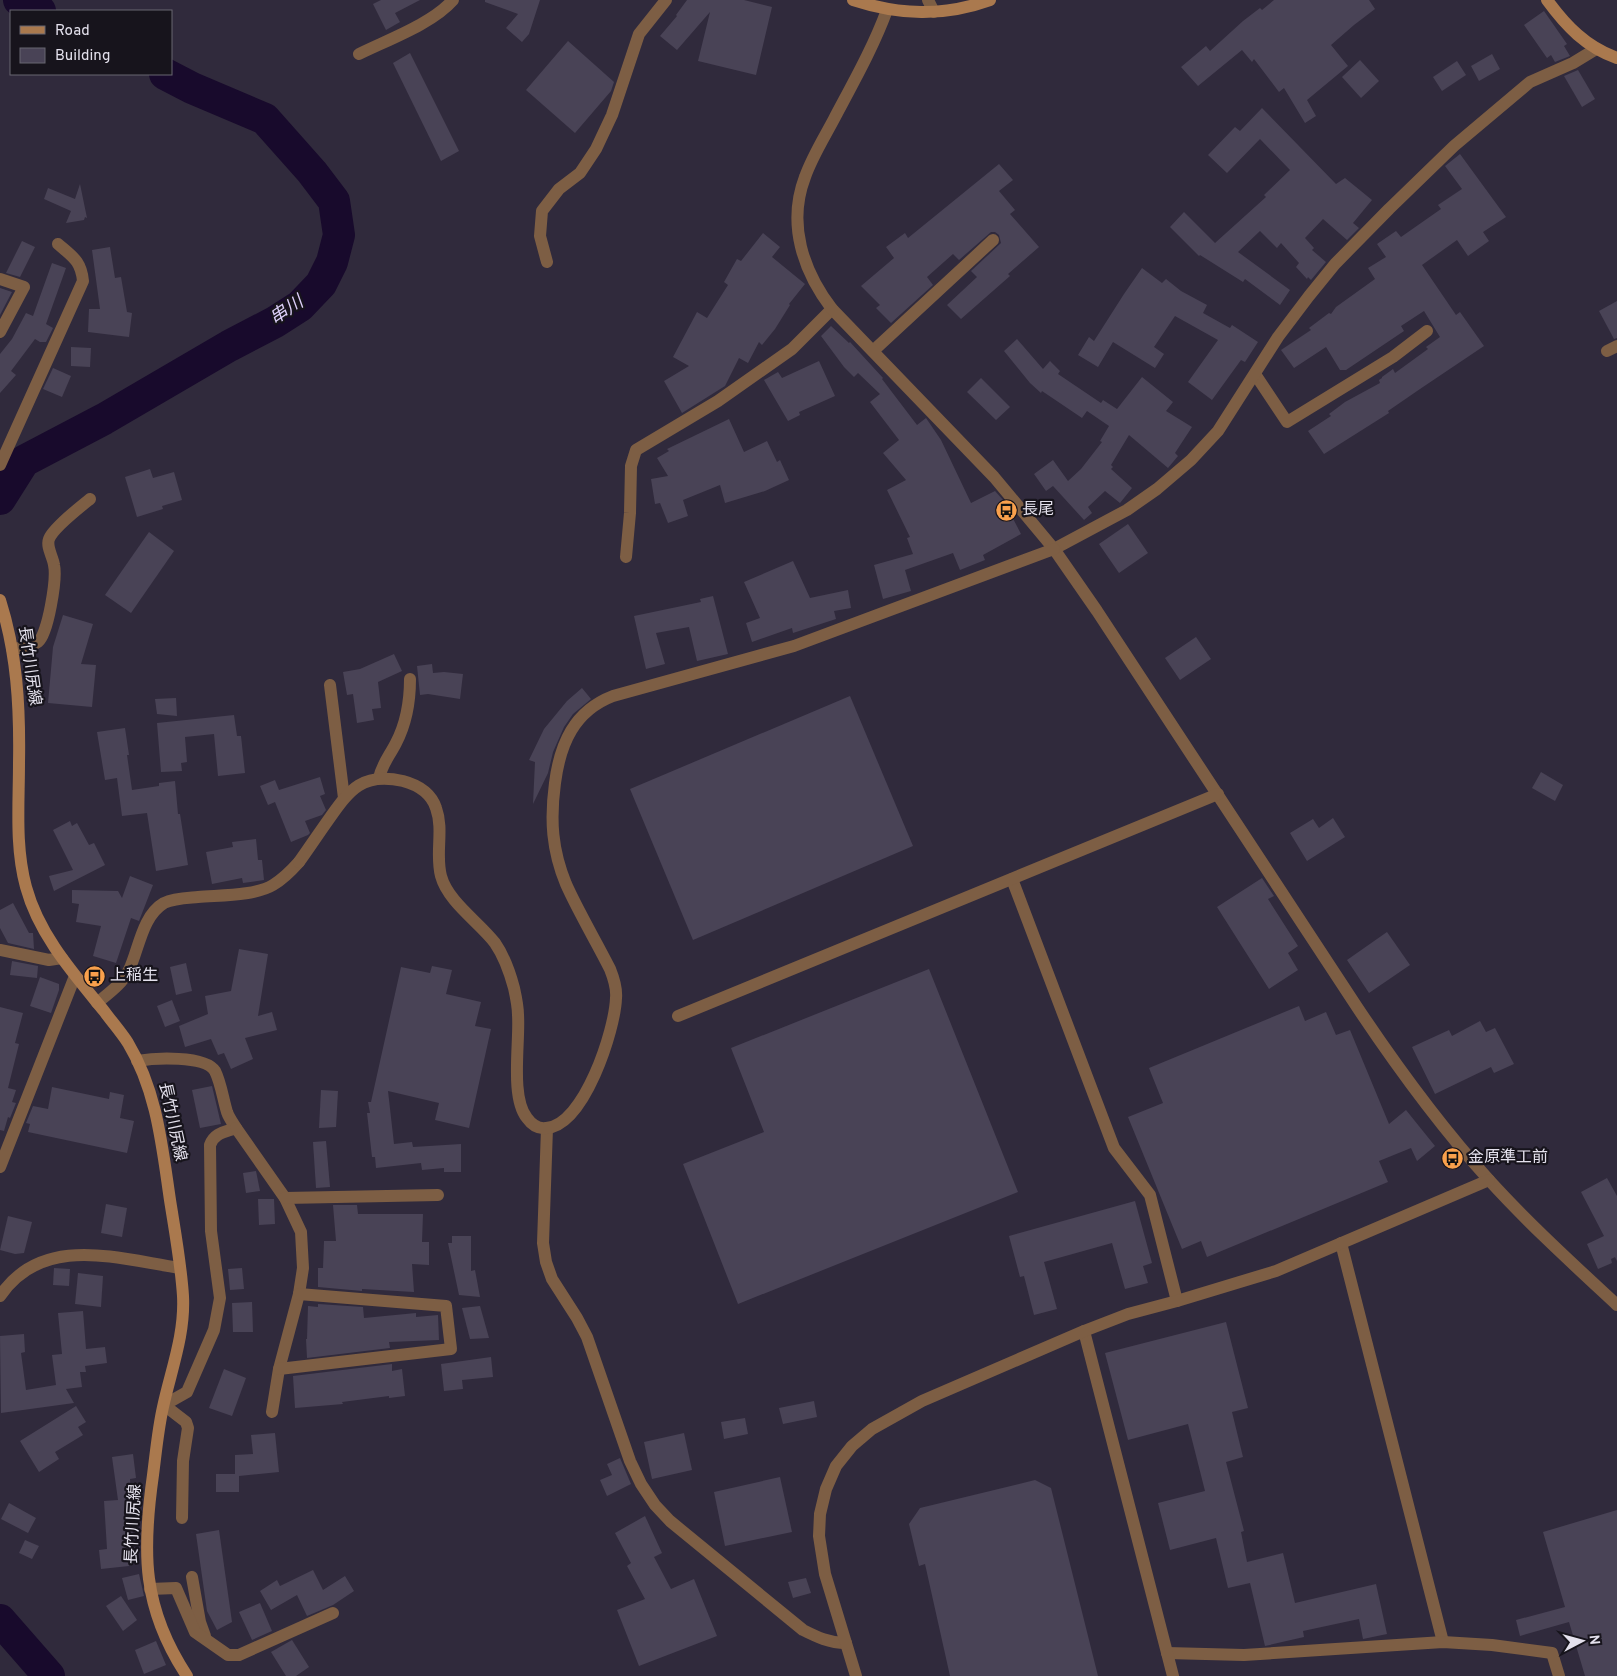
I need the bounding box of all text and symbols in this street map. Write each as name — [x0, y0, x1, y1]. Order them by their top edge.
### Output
legend — [10, 10, 172, 75]
text: Road — [55, 22, 90, 41]
text: Building — [55, 47, 110, 66]
water label: 串川 — [266, 290, 310, 331]
bus stop icon: 長尾 — [994, 498, 1018, 522]
place label: 長尾 — [1022, 500, 1054, 520]
street label: 長竹川尻線 — [14, 625, 44, 707]
bus stop icon: 上稲生 — [82, 964, 106, 988]
place label: 上稲生 — [110, 966, 158, 986]
street label: 長竹川尻線 — [154, 1081, 190, 1163]
bus stop icon: 金原準工前 — [1440, 1146, 1464, 1170]
place label: 金原準工前 — [1468, 1148, 1548, 1168]
street label: 長竹川尻線 — [122, 1484, 146, 1564]
north arrow — [1557, 1616, 1607, 1666]
text: N — [1584, 1634, 1602, 1646]

